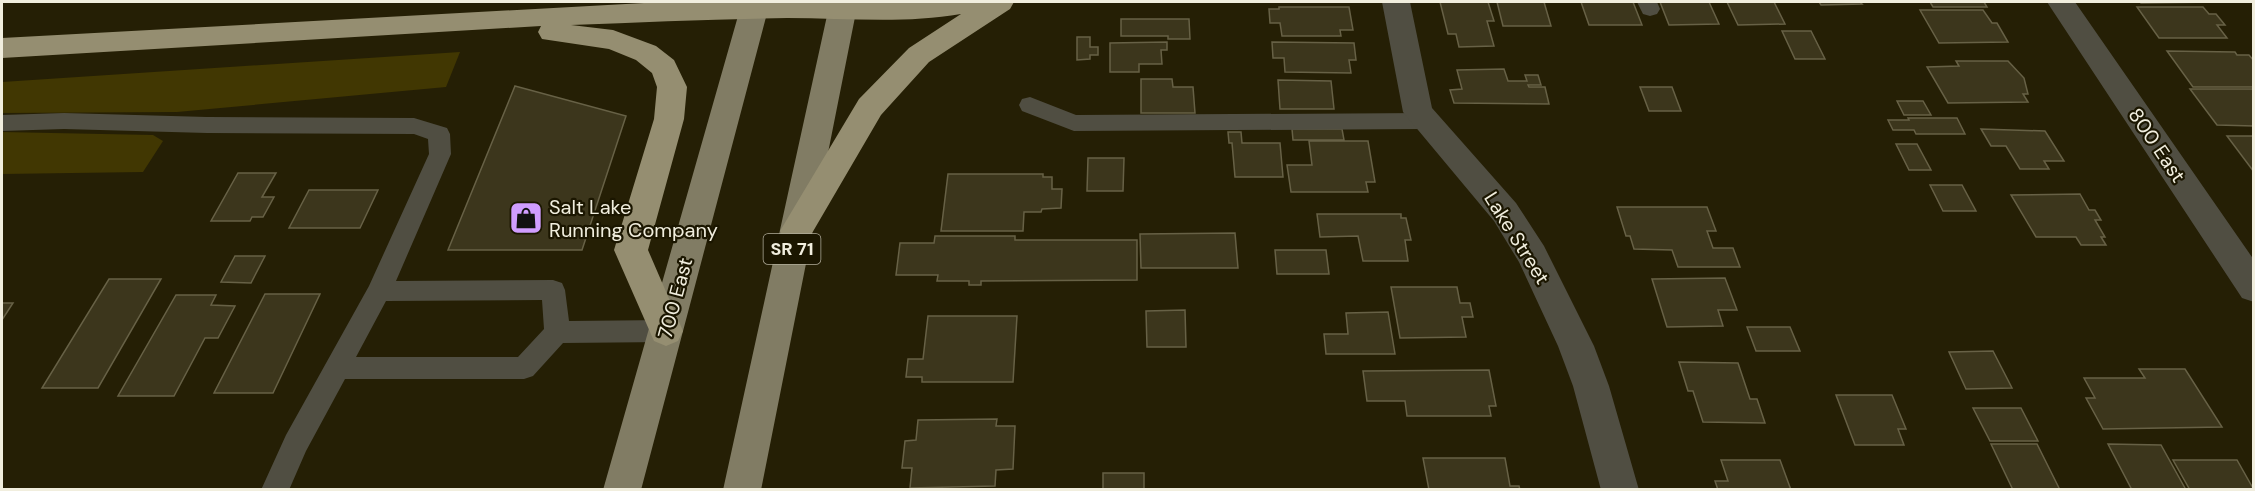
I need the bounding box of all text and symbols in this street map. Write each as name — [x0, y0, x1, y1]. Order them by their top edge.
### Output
street label: 800 East — [2123, 103, 2191, 187]
street label: Lake Street — [1478, 187, 1556, 289]
place label: Salt Lake Running Company — [549, 194, 718, 243]
shop icon: Salt Lake Running Company — [508, 200, 544, 236]
road number: SR 71 — [764, 234, 820, 264]
street label: 700 East — [652, 255, 698, 341]

